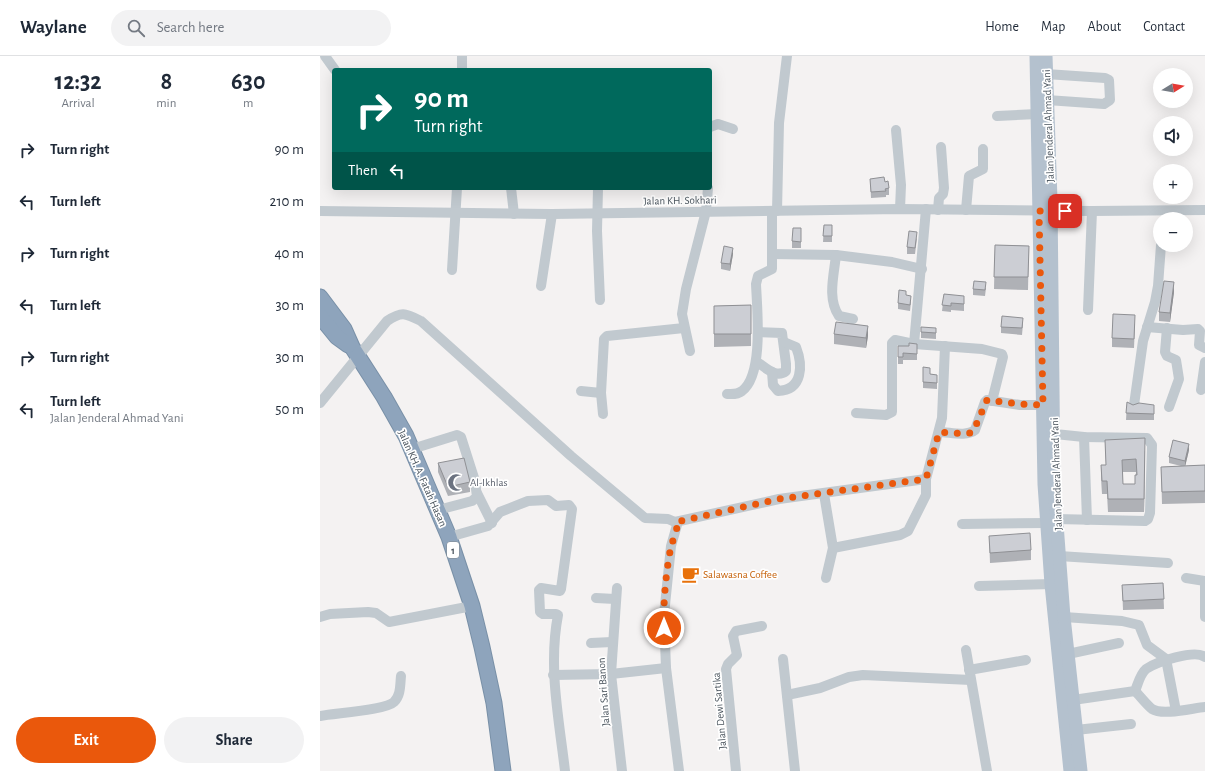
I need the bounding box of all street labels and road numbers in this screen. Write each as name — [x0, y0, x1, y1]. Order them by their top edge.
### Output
street label: Jalan Jenderal Ahmad Yani — [1041, 69, 1056, 183]
street label: Jalan KH. Sokhari — [643, 194, 717, 207]
street label: Jalan Jenderal Ahmad Yani — [1049, 417, 1064, 531]
street label: Jalan KH. A. Fatah Hasan — [396, 428, 449, 528]
road number: 1 — [447, 542, 459, 558]
street label: Jalan Sari Banon — [596, 657, 611, 727]
street label: Jalan Dewi Sartika — [711, 672, 728, 750]

